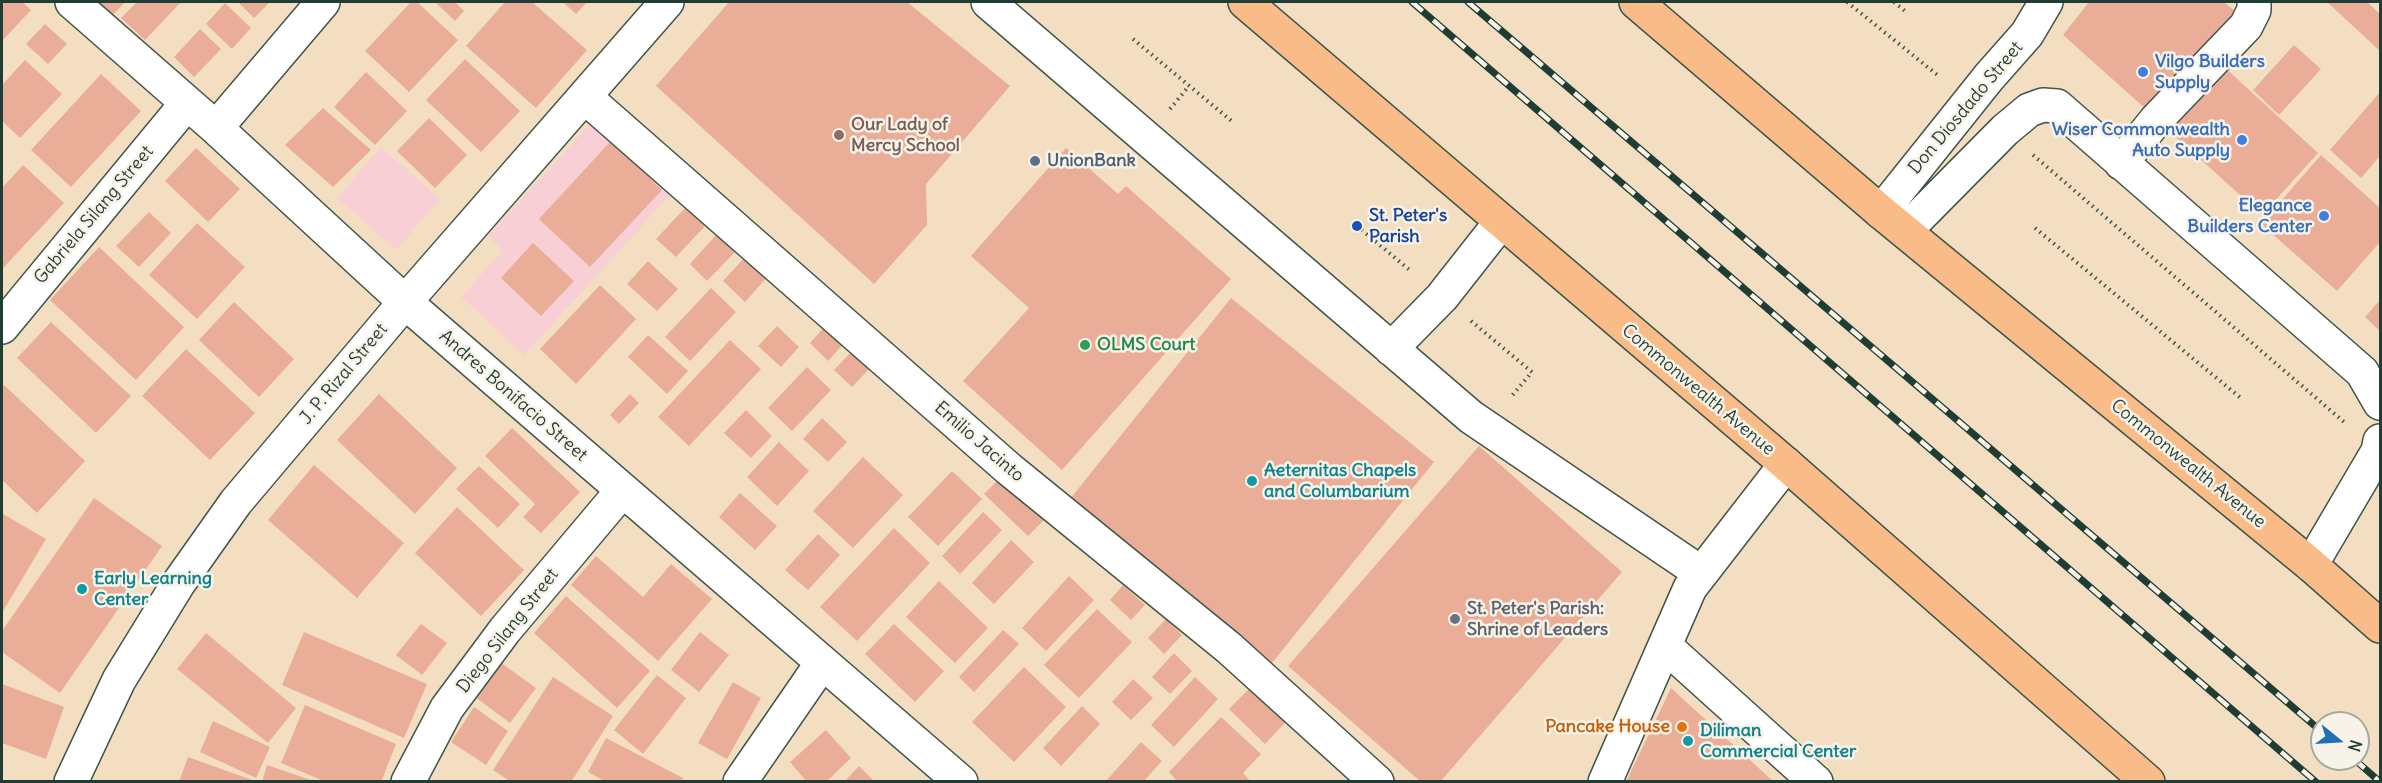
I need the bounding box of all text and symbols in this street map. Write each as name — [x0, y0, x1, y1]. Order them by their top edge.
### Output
street label: Don Diosdado Street — [1904, 37, 2028, 179]
place label: Vilgo Builders Supply — [2155, 51, 2265, 94]
marker: Vilgo Builders Supply — [2136, 65, 2150, 79]
place label: Our Lady of Mercy School — [851, 114, 960, 156]
place label: Wiser Commonwealth Auto Supply — [2052, 119, 2230, 162]
marker: Our Lady of Mercy School — [832, 128, 846, 142]
marker: Wiser Commonwealth Auto Supply — [2235, 133, 2249, 147]
street label: Gabriela Silang Street — [30, 141, 158, 289]
place label: UnionBank — [1047, 150, 1136, 172]
marker: UnionBank — [1028, 154, 1042, 168]
place label: Elegance Builders Center — [2187, 195, 2312, 238]
place label: St. Peter's Parish — [1369, 205, 1447, 248]
marker: Elegance Builders Center — [2317, 209, 2331, 223]
marker: St. Peter's Parish — [1350, 219, 1364, 233]
street label: J. P. Rizal Street — [296, 319, 392, 429]
street label: Commonwealth Avenue — [1617, 320, 1779, 460]
street label: Andres Bonifacio Street — [434, 326, 592, 466]
place label: OLMS Court — [1097, 334, 1195, 356]
marker: OLMS Court — [1078, 338, 1092, 352]
street label: Commonwealth Avenue — [2106, 395, 2270, 533]
street label: Emilio Jacinto — [930, 397, 1028, 487]
place label: Aeternitas Chapels and Columbarium — [1264, 460, 1416, 502]
marker: Aeternitas Chapels and Columbarium — [1245, 474, 1259, 488]
street label: Diego Silang Street — [453, 564, 563, 698]
place label: Early Learning Center — [94, 568, 212, 610]
marker: Early Learning Center — [75, 582, 89, 596]
place label: St. Peter's Parish: Shrine of Leaders — [1467, 598, 1608, 640]
marker: St. Peter's Parish: Shrine of Leaders — [1448, 612, 1462, 626]
north arrow — [2310, 711, 2370, 771]
place label: Pancake House — [1545, 716, 1670, 738]
marker: Pancake House — [1675, 720, 1689, 734]
place label: Diliman Commercial Center — [1700, 720, 1856, 762]
marker: Diliman Commercial Center — [1681, 734, 1695, 748]
text: N — [2344, 738, 2366, 754]

